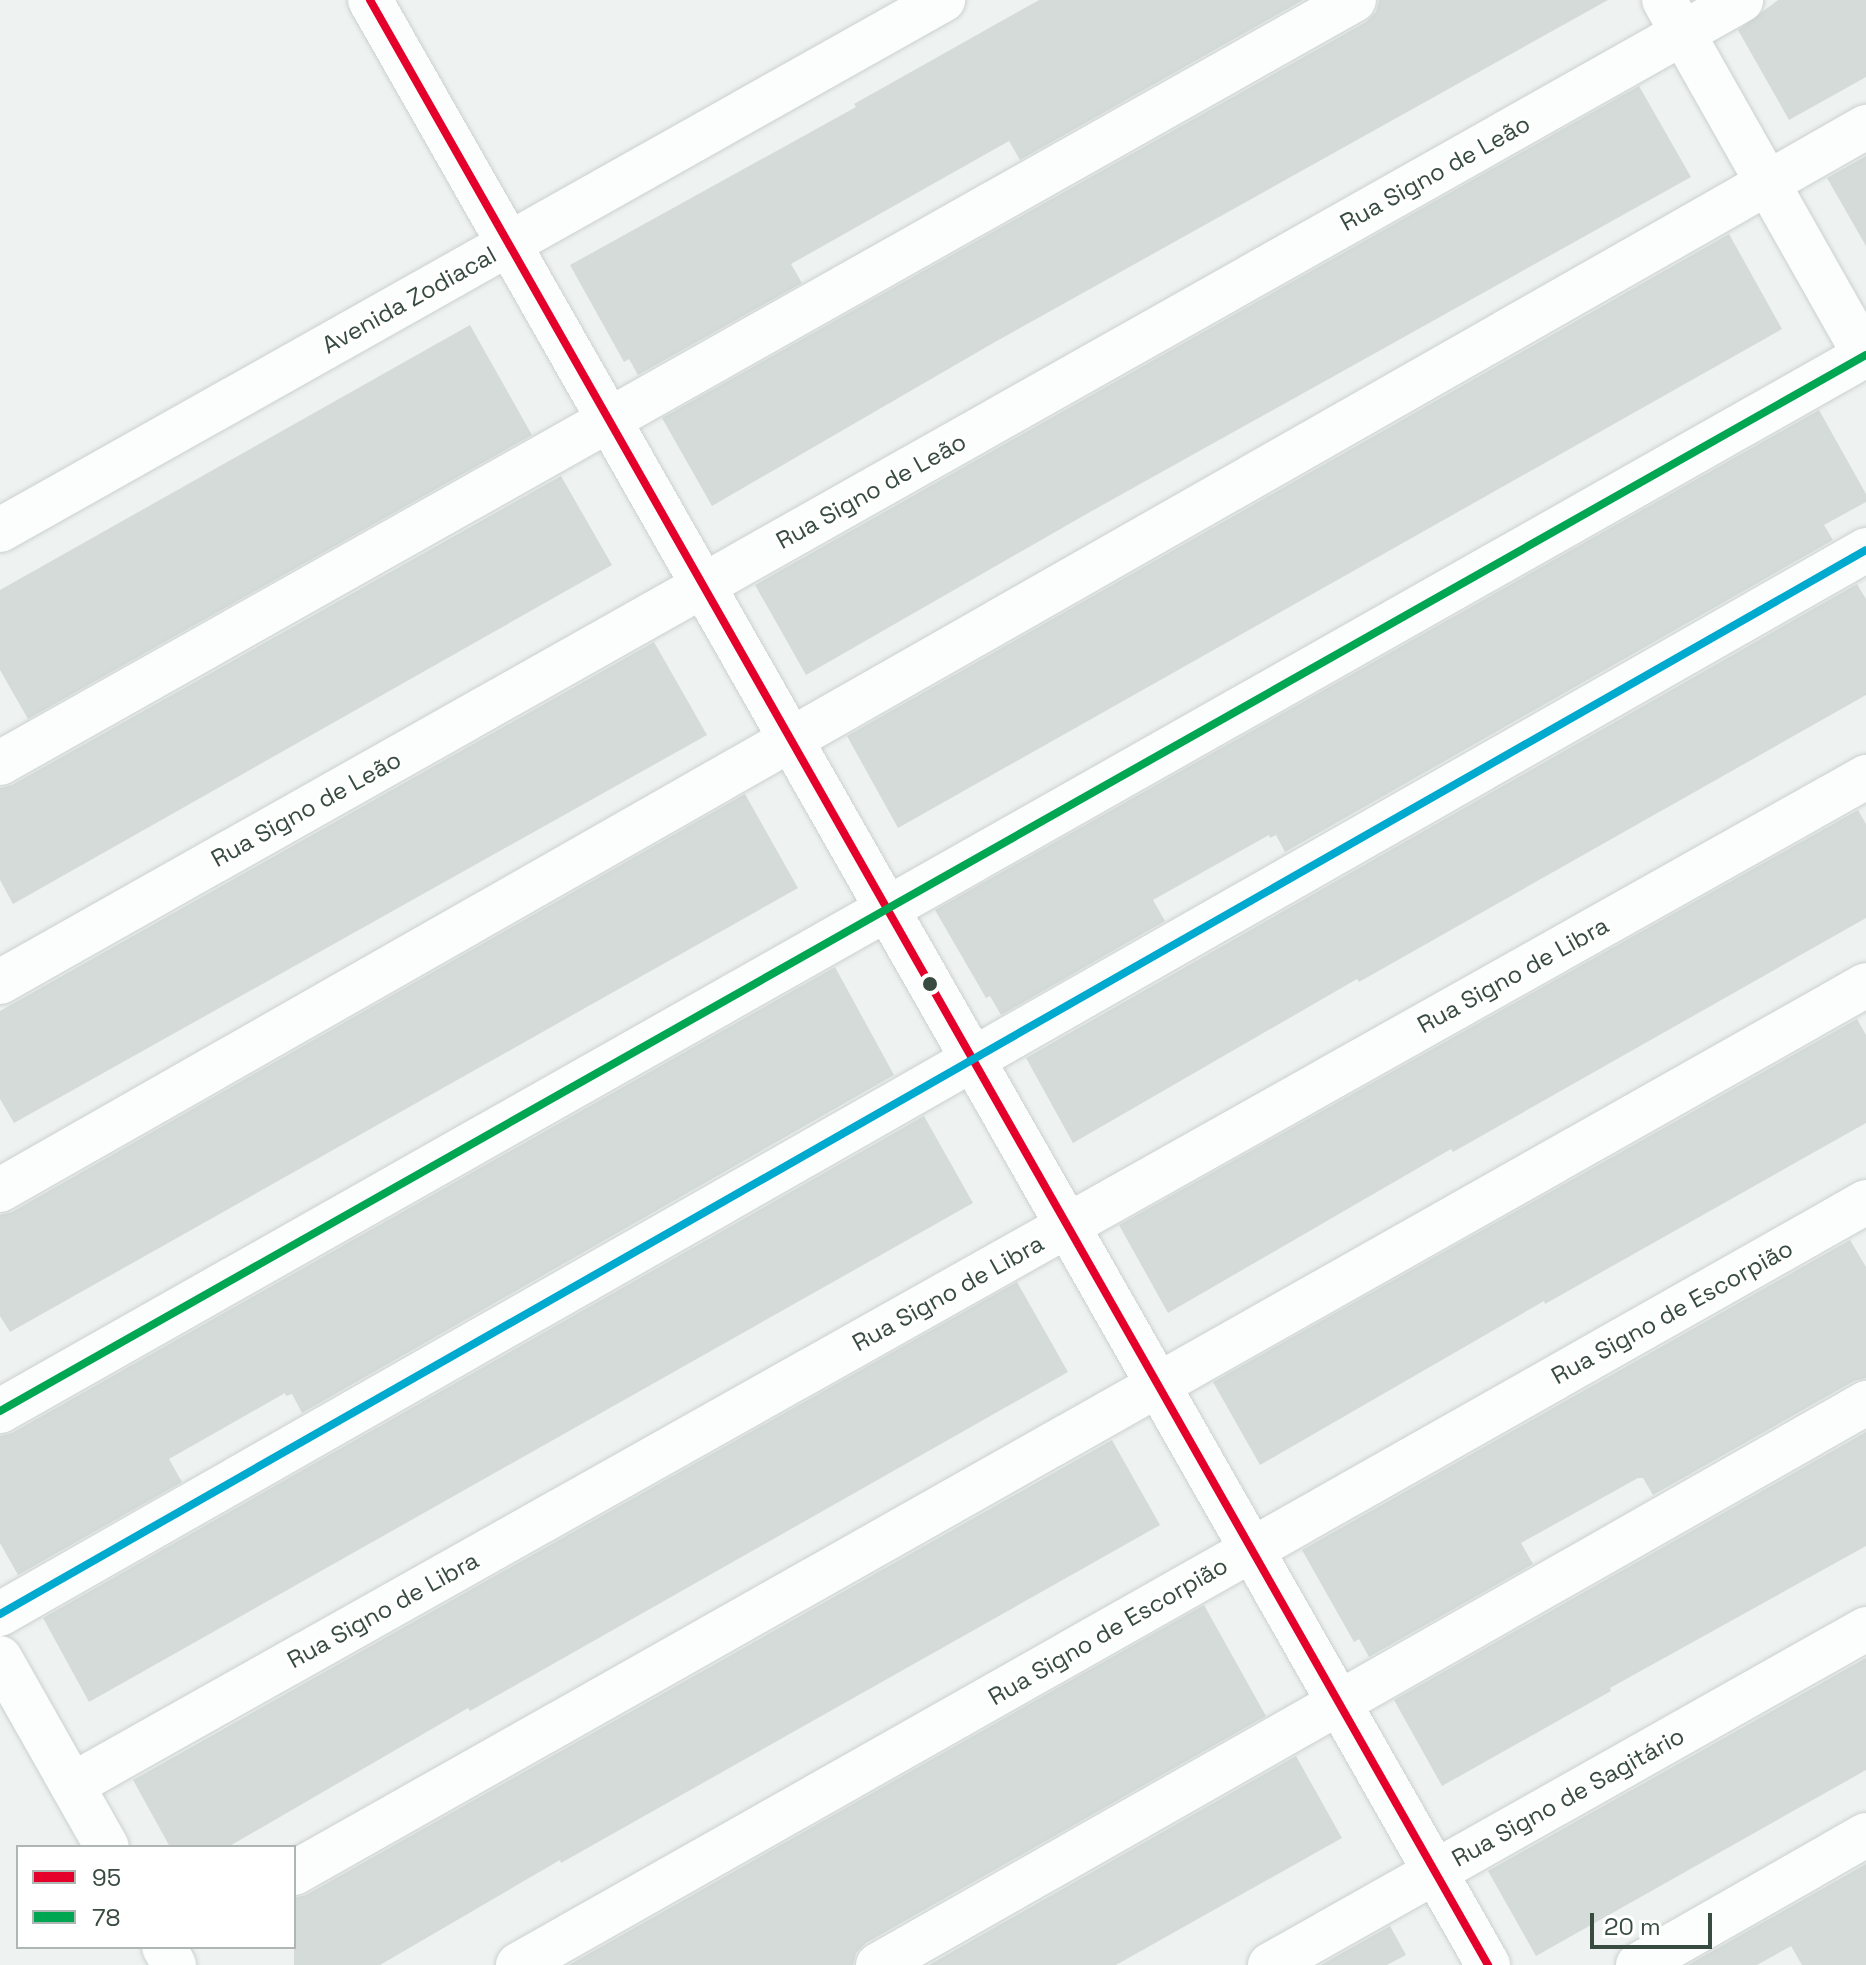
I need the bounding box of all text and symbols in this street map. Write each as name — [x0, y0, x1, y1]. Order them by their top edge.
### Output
street label: Rua Signo de Leão — [1335, 109, 1535, 237]
street label: Avenida Zodiacal — [317, 240, 501, 360]
street label: Rua Signo de Leão — [771, 427, 971, 555]
street label: Rua Signo de Leão — [206, 745, 406, 873]
street label: Rua Signo de Libra — [1412, 910, 1614, 1040]
unlabelled marker — [922, 976, 938, 992]
street label: Rua Signo de Libra — [847, 1228, 1049, 1358]
street label: Rua Signo de Escorpião — [1546, 1234, 1798, 1390]
street label: Rua Signo de Libra — [282, 1545, 484, 1675]
street label: Rua Signo de Escorpião — [983, 1551, 1233, 1711]
street label: Rua Signo de Sagitário — [1447, 1721, 1689, 1873]
legend — [16, 1845, 296, 1949]
text: 95 — [92, 1862, 121, 1893]
scale bar — [1594, 1897, 1716, 1947]
text: 78 — [92, 1902, 120, 1933]
text: 20 m — [1604, 1911, 1661, 1942]

